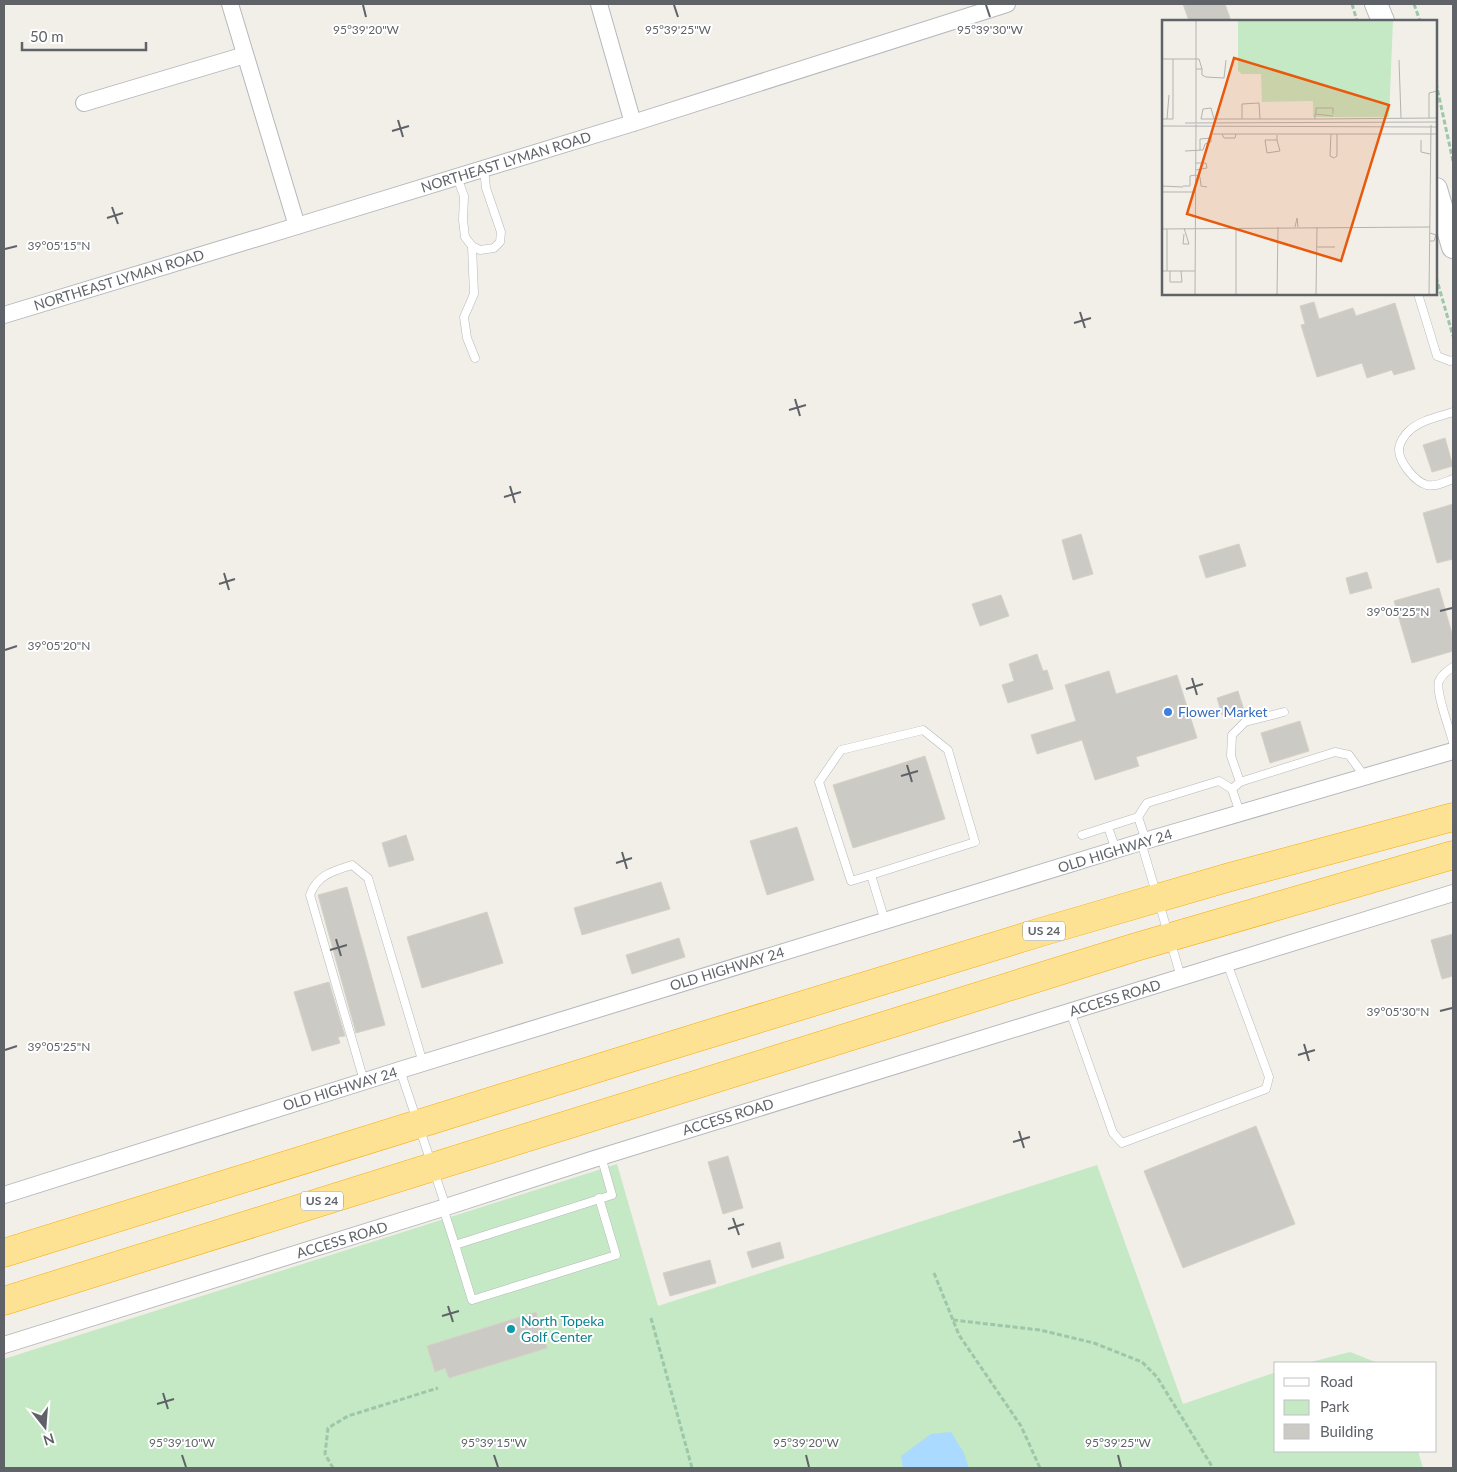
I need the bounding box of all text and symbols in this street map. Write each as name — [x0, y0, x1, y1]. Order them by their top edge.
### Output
scale bar — [22, 20, 146, 52]
inset map — [1162, 20, 1437, 295]
text: 95°39'20"W — [333, 22, 400, 37]
text: 95°39'25"W — [645, 22, 712, 37]
text: 95°39'30"W — [957, 22, 1024, 37]
text: 50 m — [30, 27, 64, 45]
street label: NORTHEAST LYMAN ROAD — [419, 128, 593, 196]
text: 39°05'15"N — [28, 238, 90, 253]
street label: NORTHEAST LYMAN ROAD — [32, 246, 206, 314]
text: 39°05'25"N — [1367, 604, 1429, 619]
text: 39°05'20"N — [28, 638, 90, 653]
place label: Flower Market — [1178, 703, 1268, 720]
marker: Flower Market — [1162, 706, 1174, 718]
street label: OLD HIGHWAY 24 — [1056, 825, 1174, 876]
road number: US 24 — [1023, 921, 1065, 940]
street label: OLD HIGHWAY 24 — [668, 943, 786, 994]
street label: ACCESS ROAD — [1067, 976, 1162, 1019]
text: 39°05'30"N — [1367, 1004, 1429, 1019]
text: 39°05'25"N — [28, 1039, 90, 1054]
street label: OLD HIGHWAY 24 — [281, 1063, 399, 1114]
street label: ACCESS ROAD — [680, 1095, 775, 1138]
road number: US 24 — [301, 1192, 343, 1210]
street label: ACCESS ROAD — [294, 1218, 389, 1261]
place label: North Topeka Golf Center — [521, 1312, 604, 1345]
marker: North Topeka Golf Center — [505, 1323, 517, 1335]
legend — [1274, 1362, 1437, 1452]
text: Road — [1320, 1372, 1353, 1390]
text: Park — [1320, 1397, 1350, 1415]
north arrow — [20, 1402, 70, 1452]
text: Building — [1320, 1422, 1373, 1440]
text: N — [41, 1430, 57, 1450]
text: 95°39'10"W — [149, 1435, 216, 1450]
text: 95°39'15"W — [461, 1435, 528, 1450]
text: 95°39'20"W — [773, 1435, 840, 1450]
text: 95°39'25"W — [1085, 1435, 1152, 1450]

